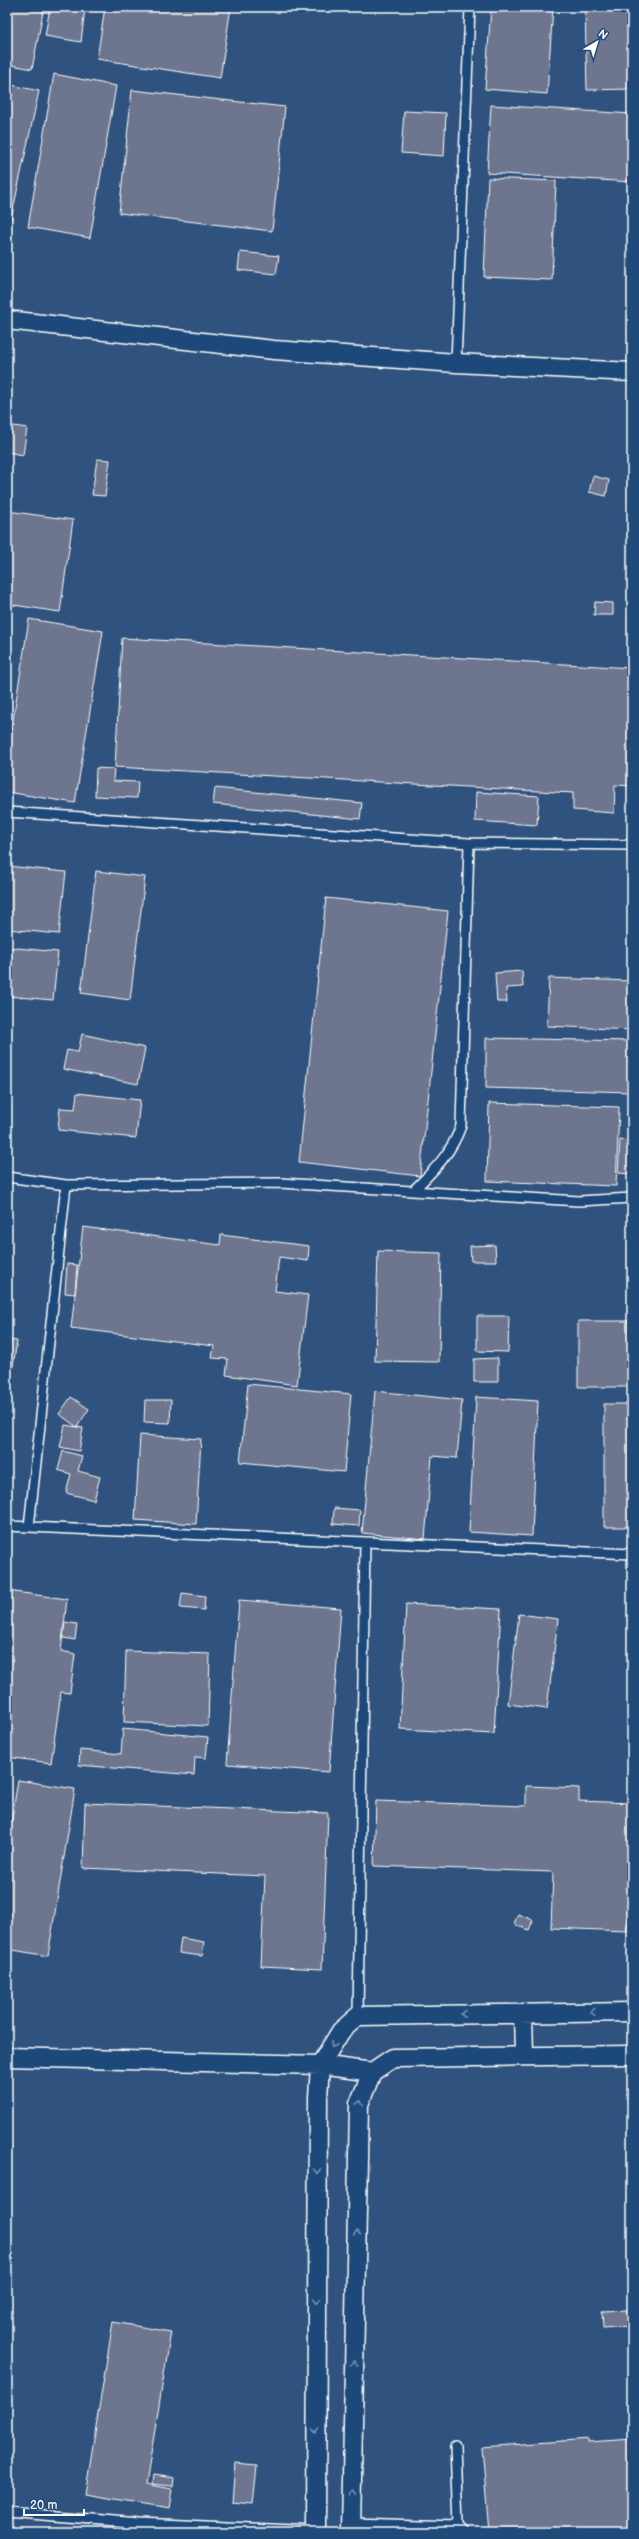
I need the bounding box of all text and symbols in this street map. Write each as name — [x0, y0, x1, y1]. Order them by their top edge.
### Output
north arrow — [577, 22, 617, 62]
text: N — [596, 27, 610, 42]
one-way arrow — [590, 2008, 596, 2016]
one-way arrow — [460, 2010, 466, 2019]
one-way arrow — [330, 2041, 337, 2048]
one-way arrow — [356, 2100, 364, 2107]
one-way arrow — [313, 2168, 321, 2174]
one-way arrow — [352, 2230, 361, 2236]
one-way arrow — [313, 2298, 321, 2304]
one-way arrow — [350, 2360, 358, 2366]
one-way arrow — [312, 2428, 320, 2434]
one-way arrow — [348, 2490, 356, 2496]
scale bar — [24, 2491, 84, 2517]
text: 20 m — [30, 2498, 57, 2513]

